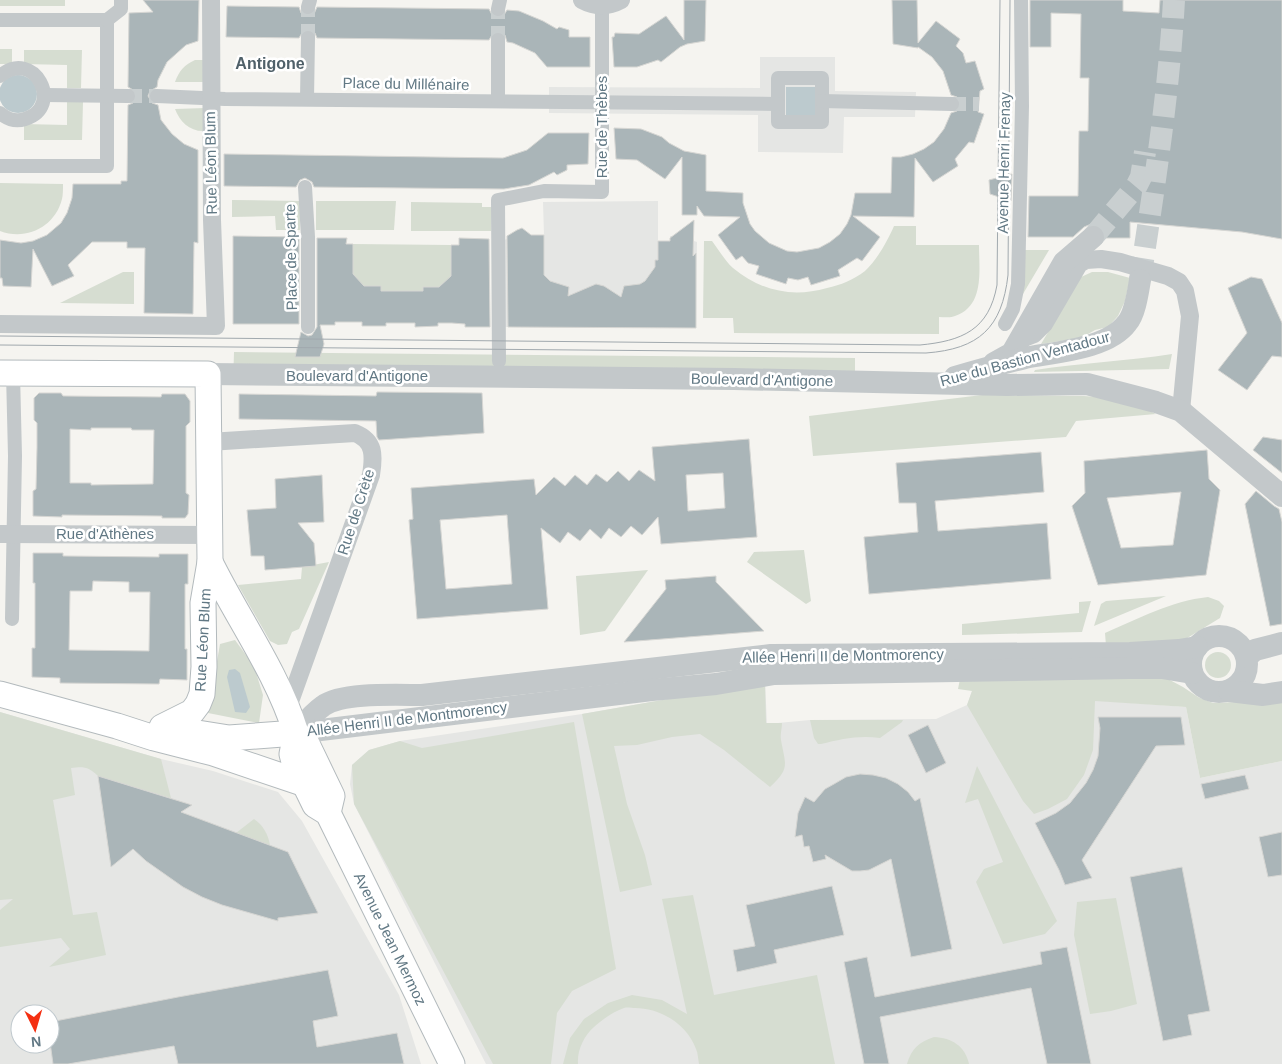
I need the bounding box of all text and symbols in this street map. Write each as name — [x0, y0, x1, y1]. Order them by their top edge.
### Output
district label: Antigone — [235, 55, 305, 72]
street label: Place du Millénaire — [343, 74, 470, 93]
street label: Rue de Thèbes — [593, 76, 610, 178]
street label: Avenue Henri Frenay — [994, 92, 1013, 234]
street label: Rue Léon Blum — [201, 111, 220, 215]
street label: Place de Sparte — [281, 203, 300, 311]
street label: Rue du Bastion Ventadour — [938, 328, 1112, 389]
street label: Boulevard d'Antigone — [286, 367, 428, 384]
street label: Boulevard d'Antigone — [691, 370, 833, 389]
street label: Rue de Crète — [334, 467, 377, 557]
street label: Rue d'Athènes — [56, 525, 154, 542]
street label: Rue Léon Blum — [191, 588, 214, 692]
street label: Allée Henri II de Montmorency — [742, 645, 944, 666]
street label: Allée Henri II de Montmorency — [306, 698, 509, 739]
street label: Avenue Jean Mermoz — [351, 870, 430, 1008]
north arrow — [10, 1004, 60, 1054]
text: N — [30, 1034, 42, 1050]

